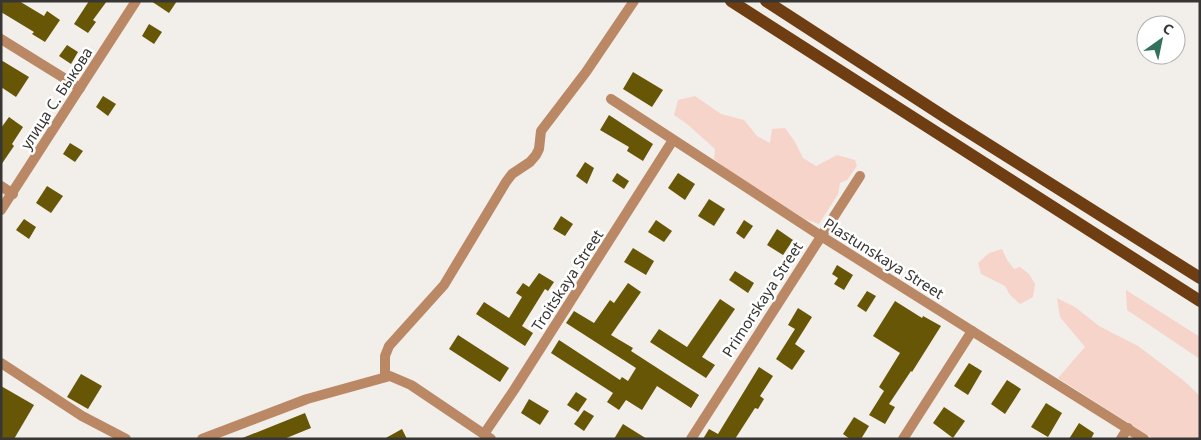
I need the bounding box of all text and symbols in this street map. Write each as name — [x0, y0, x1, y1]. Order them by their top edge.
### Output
north arrow — [1136, 15, 1186, 65]
text: С — [1159, 18, 1177, 39]
street label: улица С. Быкова — [16, 43, 96, 153]
street label: Plastunskaya Street — [820, 213, 948, 303]
street label: Troitskaya Street — [527, 225, 608, 335]
street label: Primorskaya Street — [717, 237, 807, 361]

